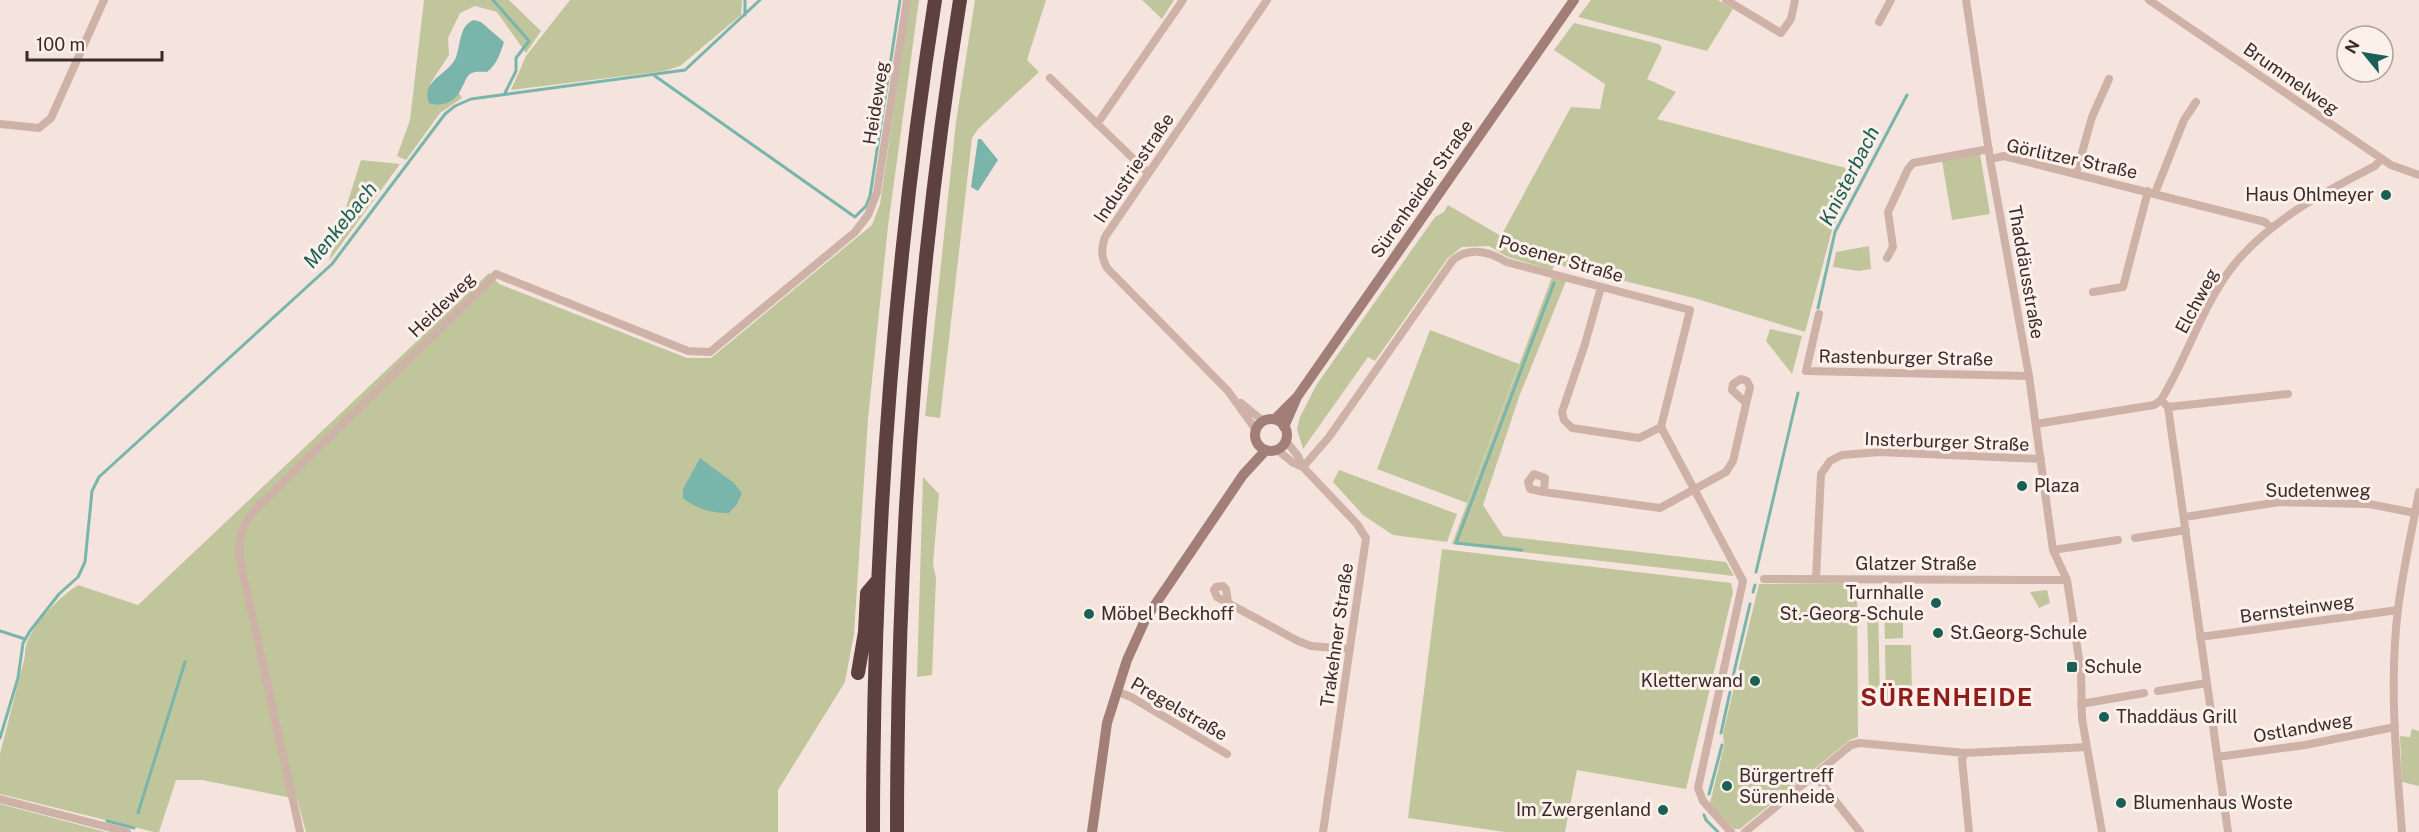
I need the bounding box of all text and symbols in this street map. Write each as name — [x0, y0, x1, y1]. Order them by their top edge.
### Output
scale bar — [27, 24, 162, 62]
north arrow — [2335, 24, 2395, 84]
text: 100 m — [36, 34, 85, 55]
text: N — [2341, 37, 2364, 57]
street label: Brummelweg — [2240, 38, 2343, 119]
street label: Heideweg — [859, 60, 892, 146]
street label: Industriestraße — [1089, 109, 1178, 226]
street label: Sürenheider Straße — [1366, 116, 1477, 262]
water label: Knisterbach — [1814, 122, 1884, 230]
street label: Görlitzer Straße — [2005, 134, 2140, 183]
water label: Menkebach — [298, 177, 382, 273]
place label: Haus Ohlmeyer — [2245, 184, 2374, 205]
marker: Haus Ohlmeyer — [2379, 188, 2393, 202]
street label: Thaddäusstraße — [2004, 203, 2049, 340]
street label: Posener Straße — [1496, 231, 1626, 286]
street label: Elchweg — [2171, 265, 2222, 337]
street label: Heideweg — [404, 268, 479, 341]
street label: Rastenburger Straße — [1818, 345, 1994, 370]
street label: Insterburger Straße — [1864, 428, 2030, 455]
place label: Plaza — [2034, 475, 2079, 496]
marker: Plaza — [2015, 479, 2029, 493]
street label: Sudetenweg — [2265, 480, 2371, 501]
street label: Glatzer Straße — [1855, 553, 1977, 574]
street label: Trakehner Straße — [1316, 562, 1357, 708]
place label: Turnhalle St.-Georg-Schule — [1779, 582, 1924, 624]
street label: Bernsteinweg — [2238, 590, 2356, 627]
marker: Turnhalle St.-Georg-Schule — [1929, 596, 1943, 610]
place label: Möbel Beckhoff — [1101, 603, 1234, 624]
marker: Möbel Beckhoff — [1082, 607, 1096, 621]
place label: St.Georg-Schule — [1950, 622, 2087, 643]
marker: St.Georg-Schule — [1931, 626, 1945, 640]
place label: Schule — [2084, 656, 2142, 677]
marker: Schule — [2065, 660, 2079, 674]
place label: Kletterwand — [1641, 670, 1743, 691]
street label: Pregelstraße — [1127, 672, 1231, 745]
marker: Kletterwand — [1748, 674, 1762, 688]
district label: SÜRENHEIDE — [1860, 683, 2034, 711]
place label: Thaddäus Grill — [2116, 706, 2238, 727]
street label: Ostlandweg — [2252, 708, 2354, 747]
marker: Thaddäus Grill — [2097, 710, 2111, 724]
place label: Bürgertreff Sürenheide — [1739, 765, 1835, 807]
marker: Bürgertreff Sürenheide — [1720, 779, 1734, 793]
place label: Blumenhaus Woste — [2133, 792, 2293, 813]
marker: Blumenhaus Woste — [2114, 796, 2128, 810]
place label: Im Zwergenland — [1516, 799, 1651, 820]
marker: Im Zwergenland — [1656, 803, 1670, 817]

